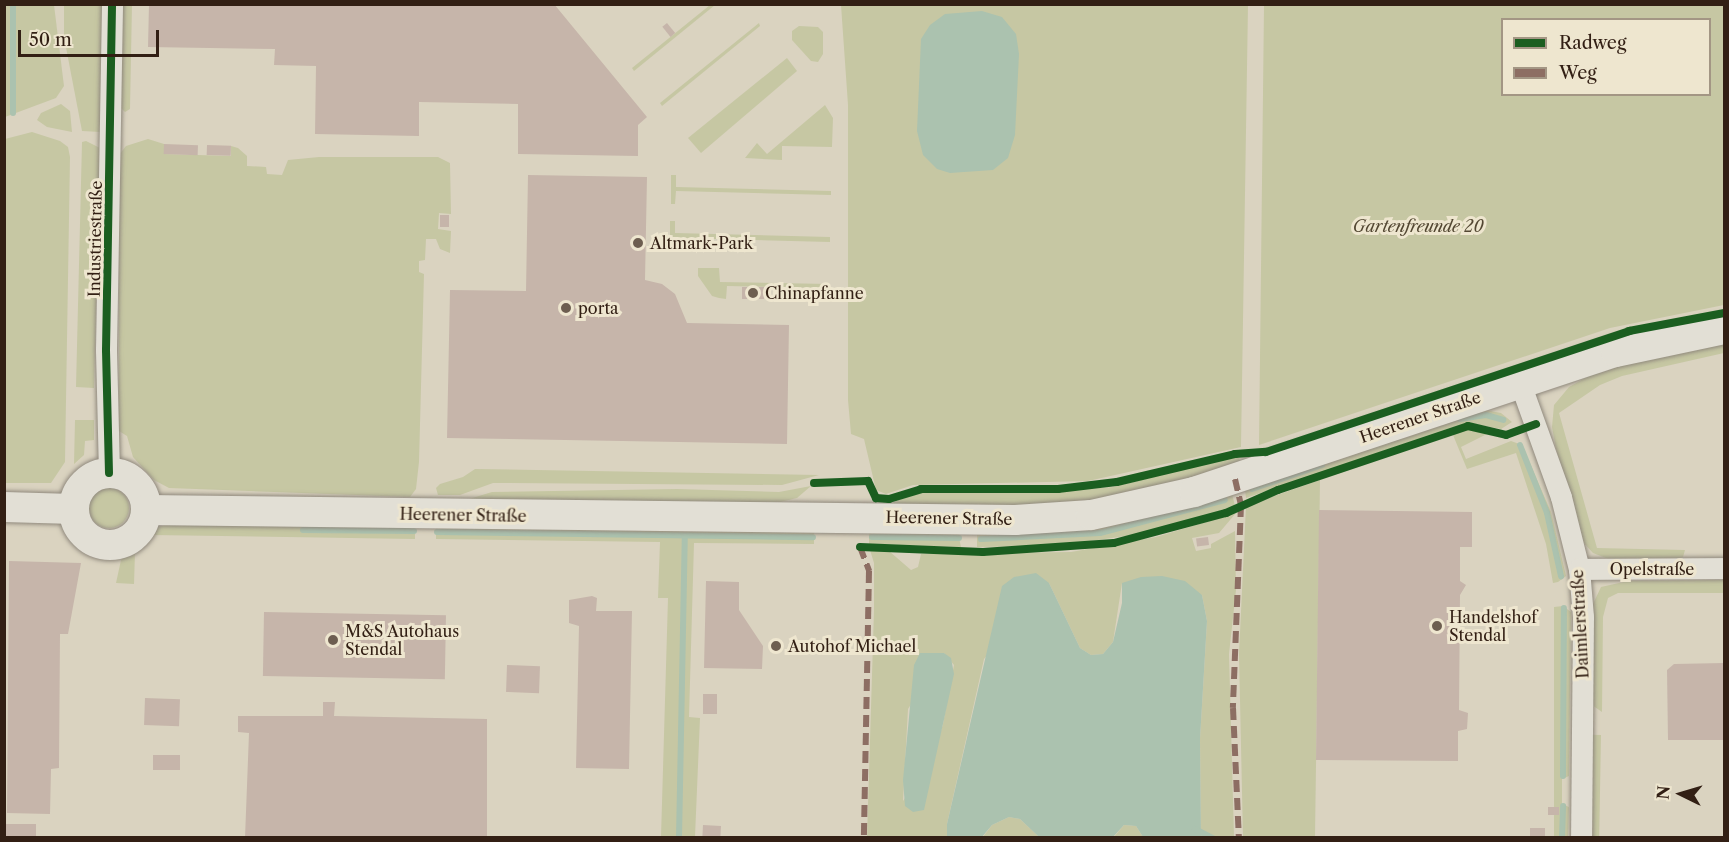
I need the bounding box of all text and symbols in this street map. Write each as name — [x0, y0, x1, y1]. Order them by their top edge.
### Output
scale bar — [21, 18, 162, 56]
legend — [1501, 18, 1711, 96]
text: 50 m — [29, 29, 72, 51]
text: Radweg — [1559, 32, 1626, 54]
text: Weg — [1559, 62, 1597, 84]
street label: Industriestraße — [84, 181, 106, 297]
park label: Gartenfreunde 20 — [1353, 216, 1483, 236]
place label: Altmark-Park — [650, 233, 753, 253]
marker: Altmark-Park — [631, 236, 645, 250]
place label: Chinapfanne — [765, 283, 864, 303]
marker: Chinapfanne — [746, 286, 760, 300]
place label: porta — [578, 298, 619, 318]
marker: porta — [559, 301, 573, 315]
street label: Heerener Straße — [1357, 387, 1483, 447]
street label: Heerener Straße — [399, 504, 527, 526]
street label: Heerener Straße — [885, 507, 1013, 529]
street label: Opelstraße — [1610, 559, 1694, 579]
street label: Daimlerstraße — [1568, 569, 1592, 679]
place label: Handelshof Stendal — [1449, 607, 1537, 645]
marker: Handelshof Stendal — [1430, 619, 1444, 633]
place label: M&S Autohaus Stendal — [345, 621, 460, 659]
marker: M&S Autohaus Stendal — [326, 633, 340, 647]
place label: Autohof Michael — [788, 636, 916, 656]
marker: Autohof Michael — [769, 639, 783, 653]
north arrow — [1651, 764, 1711, 824]
text: N — [1653, 785, 1674, 800]

